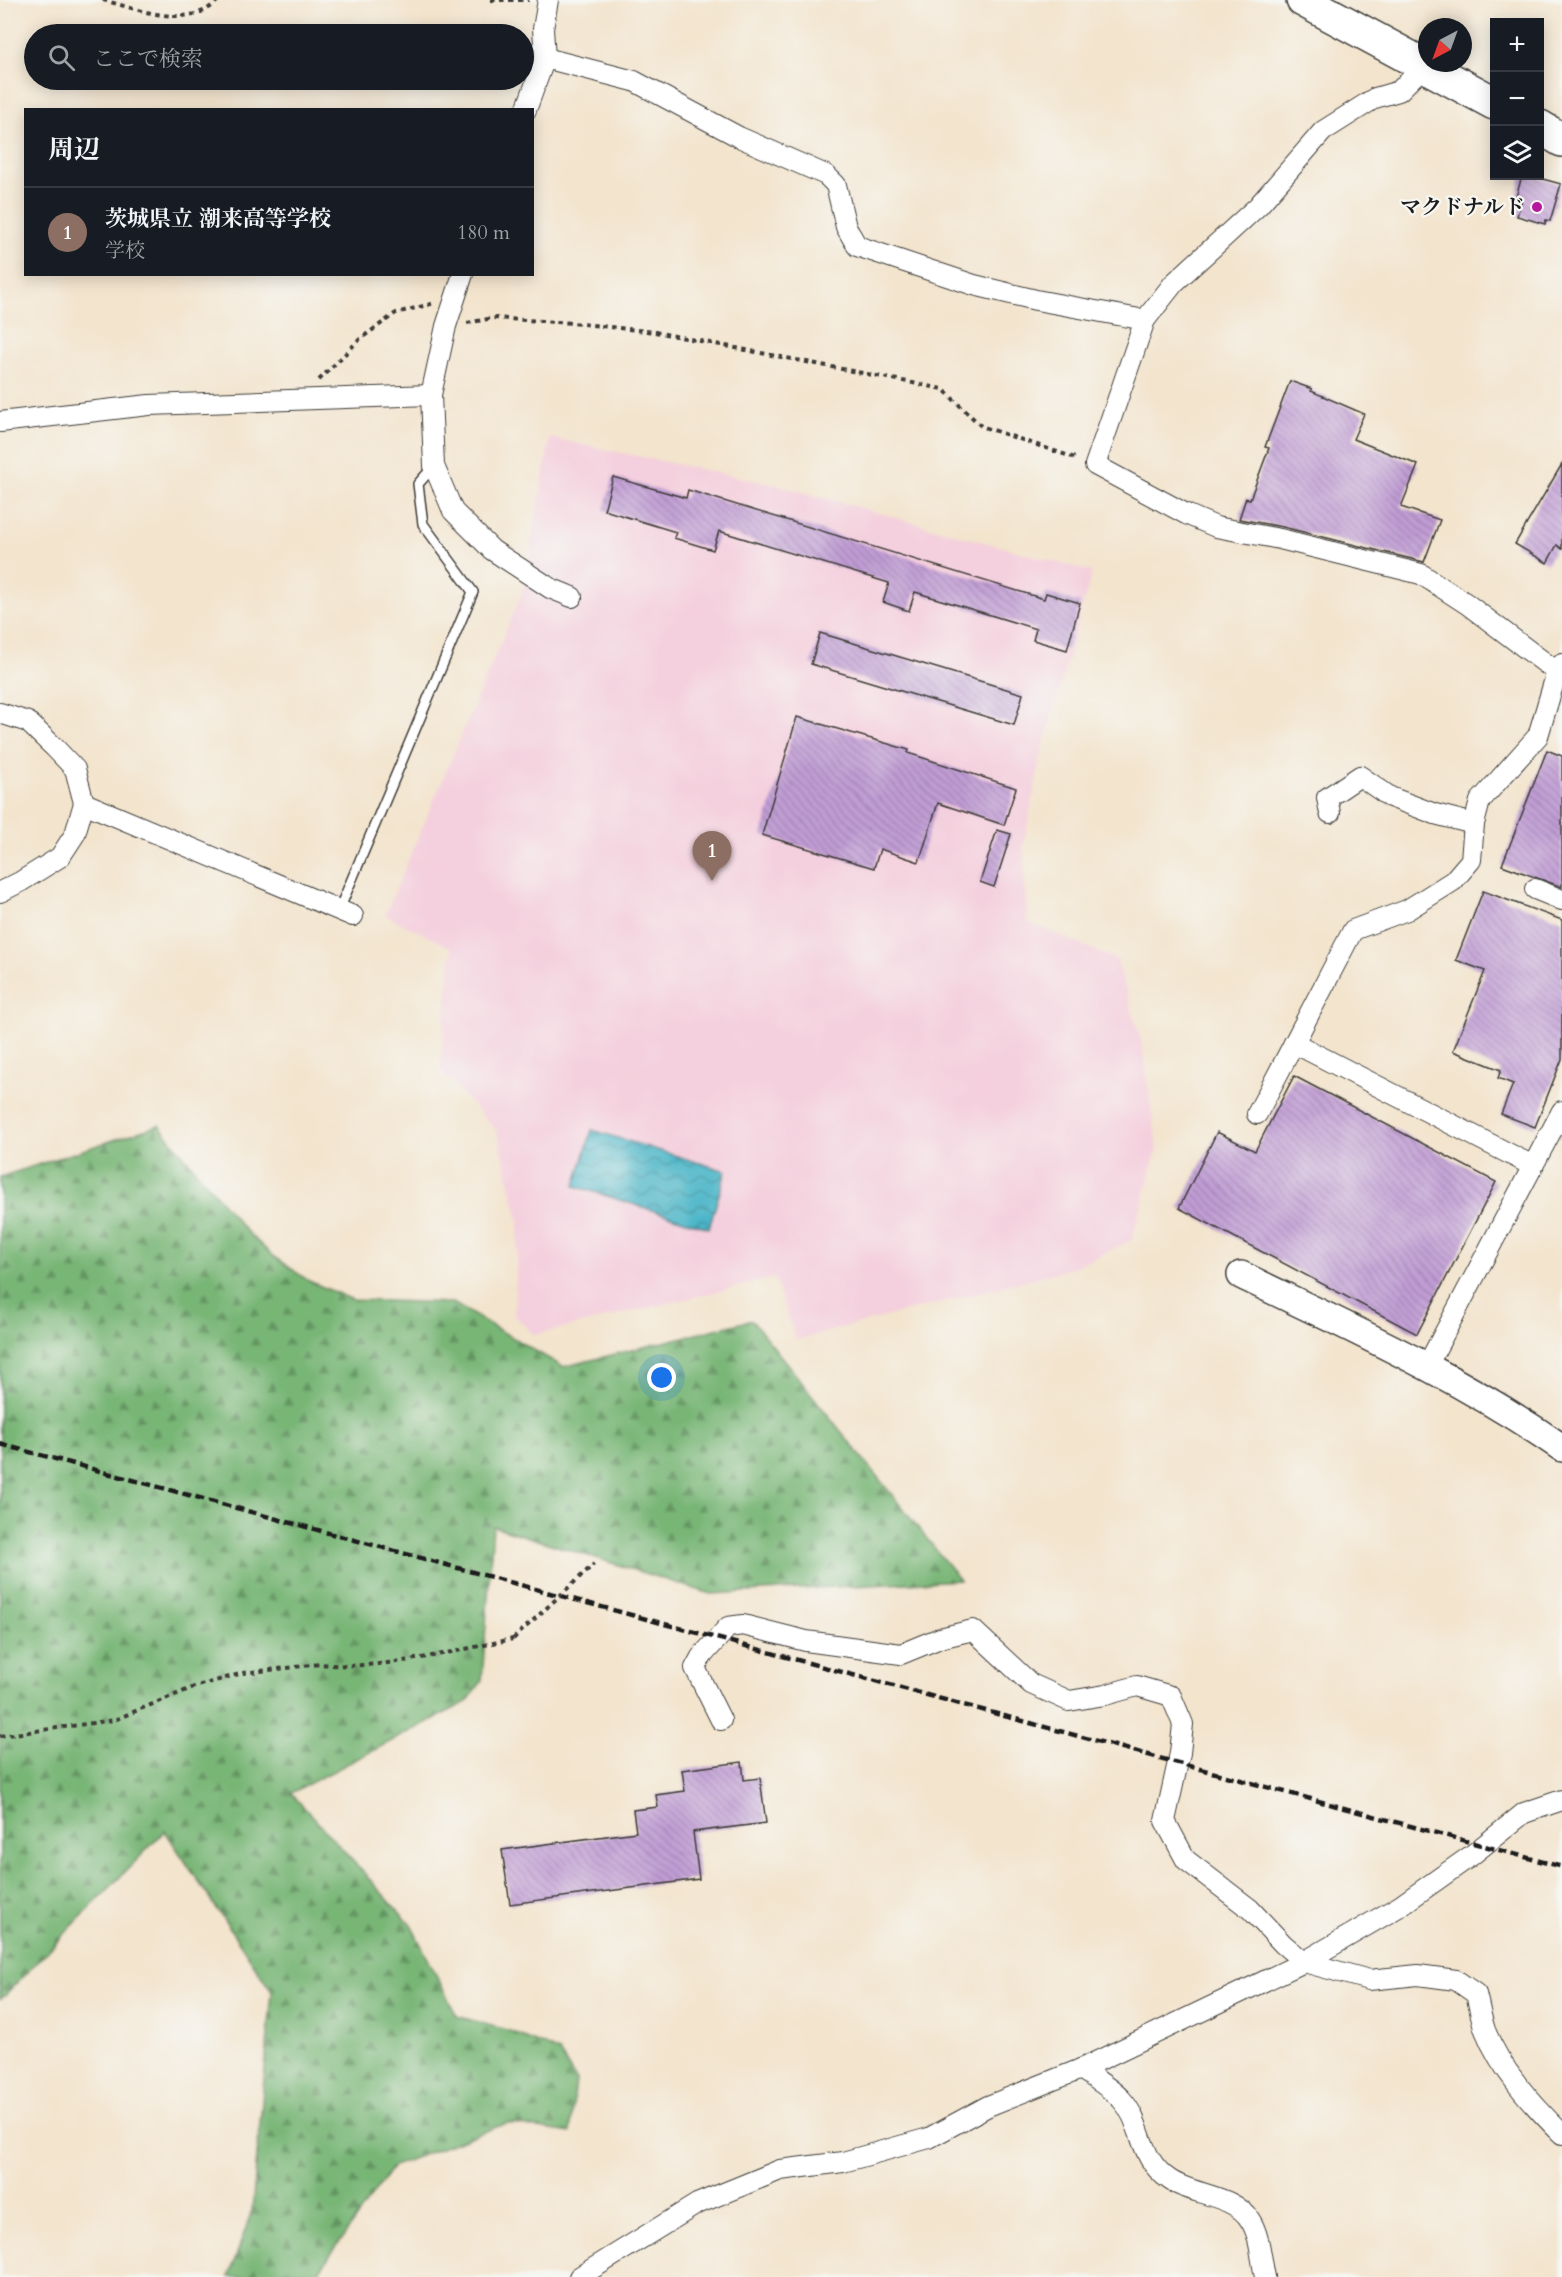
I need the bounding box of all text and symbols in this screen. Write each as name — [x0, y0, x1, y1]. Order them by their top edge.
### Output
north arrow — [1418, 18, 1472, 72]
map controls — [1490, 18, 1544, 180]
button: + — [1490, 18, 1544, 72]
search box — [24, 24, 534, 90]
icon: search — [45, 41, 78, 74]
text: ここで検索 — [93, 44, 203, 74]
button: − — [1490, 72, 1544, 126]
button: layers — [1490, 126, 1544, 180]
text: 周辺 — [48, 132, 100, 167]
place label: マクドナルド — [1400, 193, 1525, 222]
marker: マクドナルド — [1530, 200, 1544, 214]
text: 茨城県立 潮来高等学校 — [105, 204, 331, 234]
text: 1 — [62, 219, 73, 246]
text: 180 m — [457, 219, 510, 246]
text: 学校 — [105, 237, 145, 264]
pin: 1 — [692, 832, 732, 881]
your location — [647, 1363, 676, 1392]

